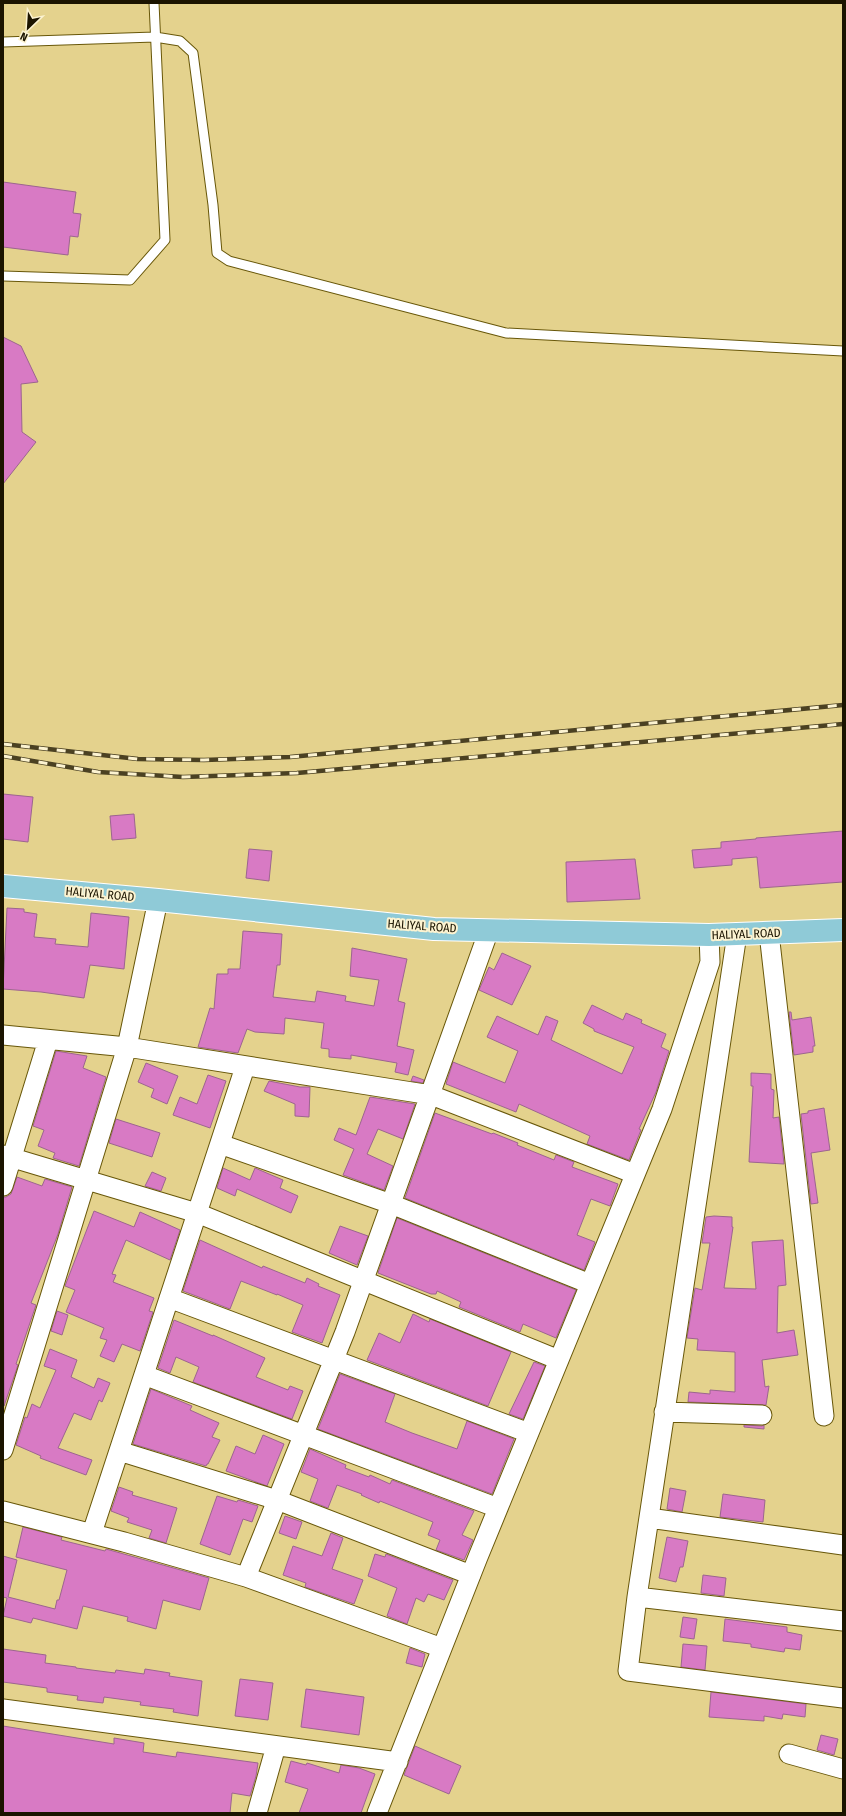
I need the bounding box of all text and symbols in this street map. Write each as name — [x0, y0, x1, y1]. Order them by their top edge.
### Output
north arrow — [8, 8, 48, 48]
text: N — [18, 29, 30, 44]
street label: HALIYAL ROAD — [65, 884, 135, 904]
street label: HALIYAL ROAD — [387, 917, 457, 935]
street label: HALIYAL ROAD — [711, 926, 781, 942]

